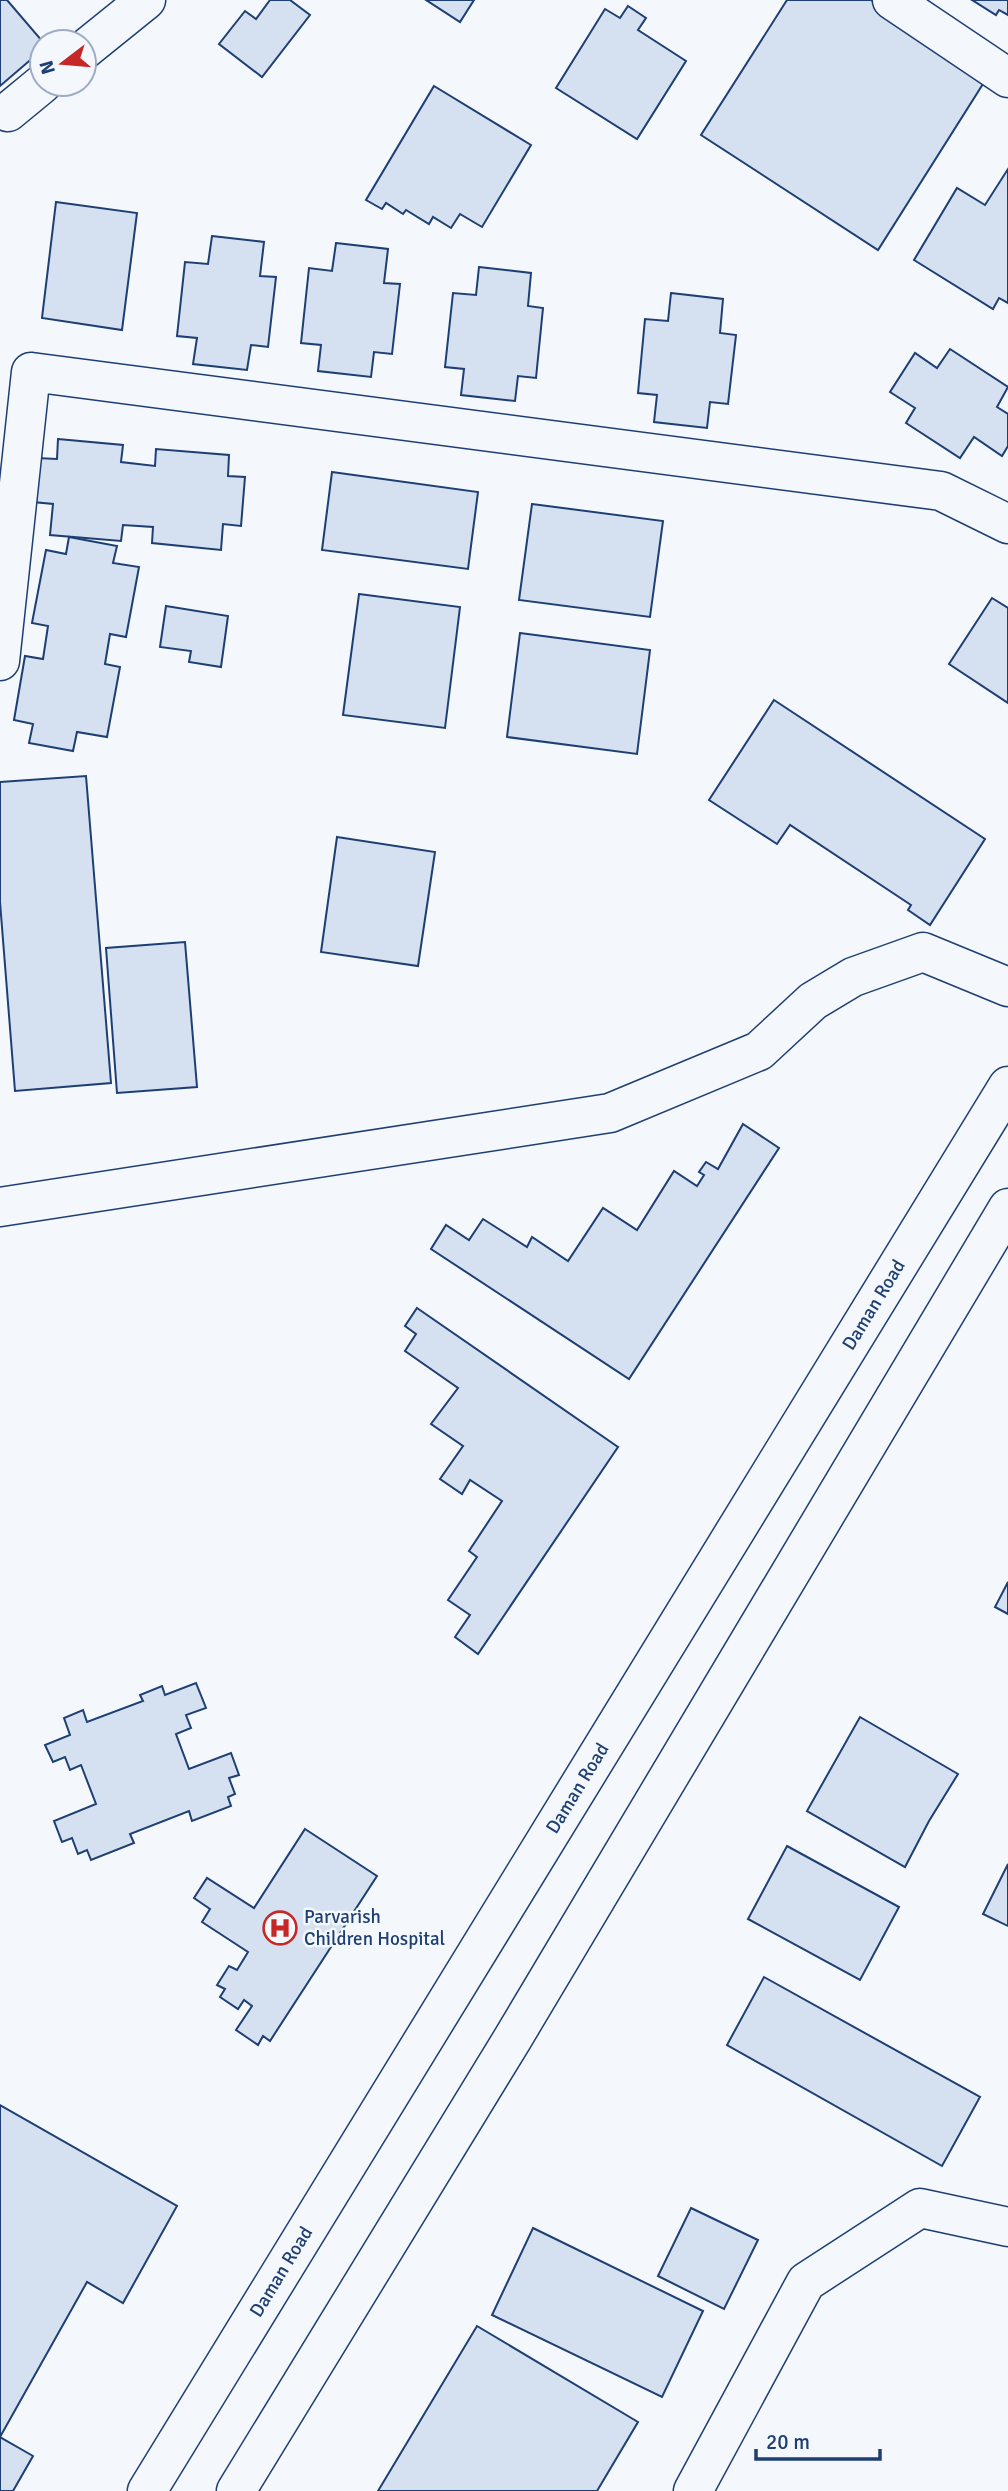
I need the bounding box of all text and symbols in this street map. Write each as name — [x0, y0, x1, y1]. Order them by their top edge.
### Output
north arrow — [28, 28, 98, 98]
text: N — [34, 58, 61, 77]
street label: Daman Road — [837, 1255, 911, 1355]
street label: Daman Road — [541, 1739, 614, 1838]
place label: Parvarish Children Hospital — [304, 1905, 445, 1951]
hospital icon: Parvarish Children Hospital — [261, 1909, 299, 1947]
street label: Daman Road — [244, 2222, 318, 2322]
scale bar — [756, 2418, 880, 2462]
text: 20 m — [766, 2429, 810, 2455]

